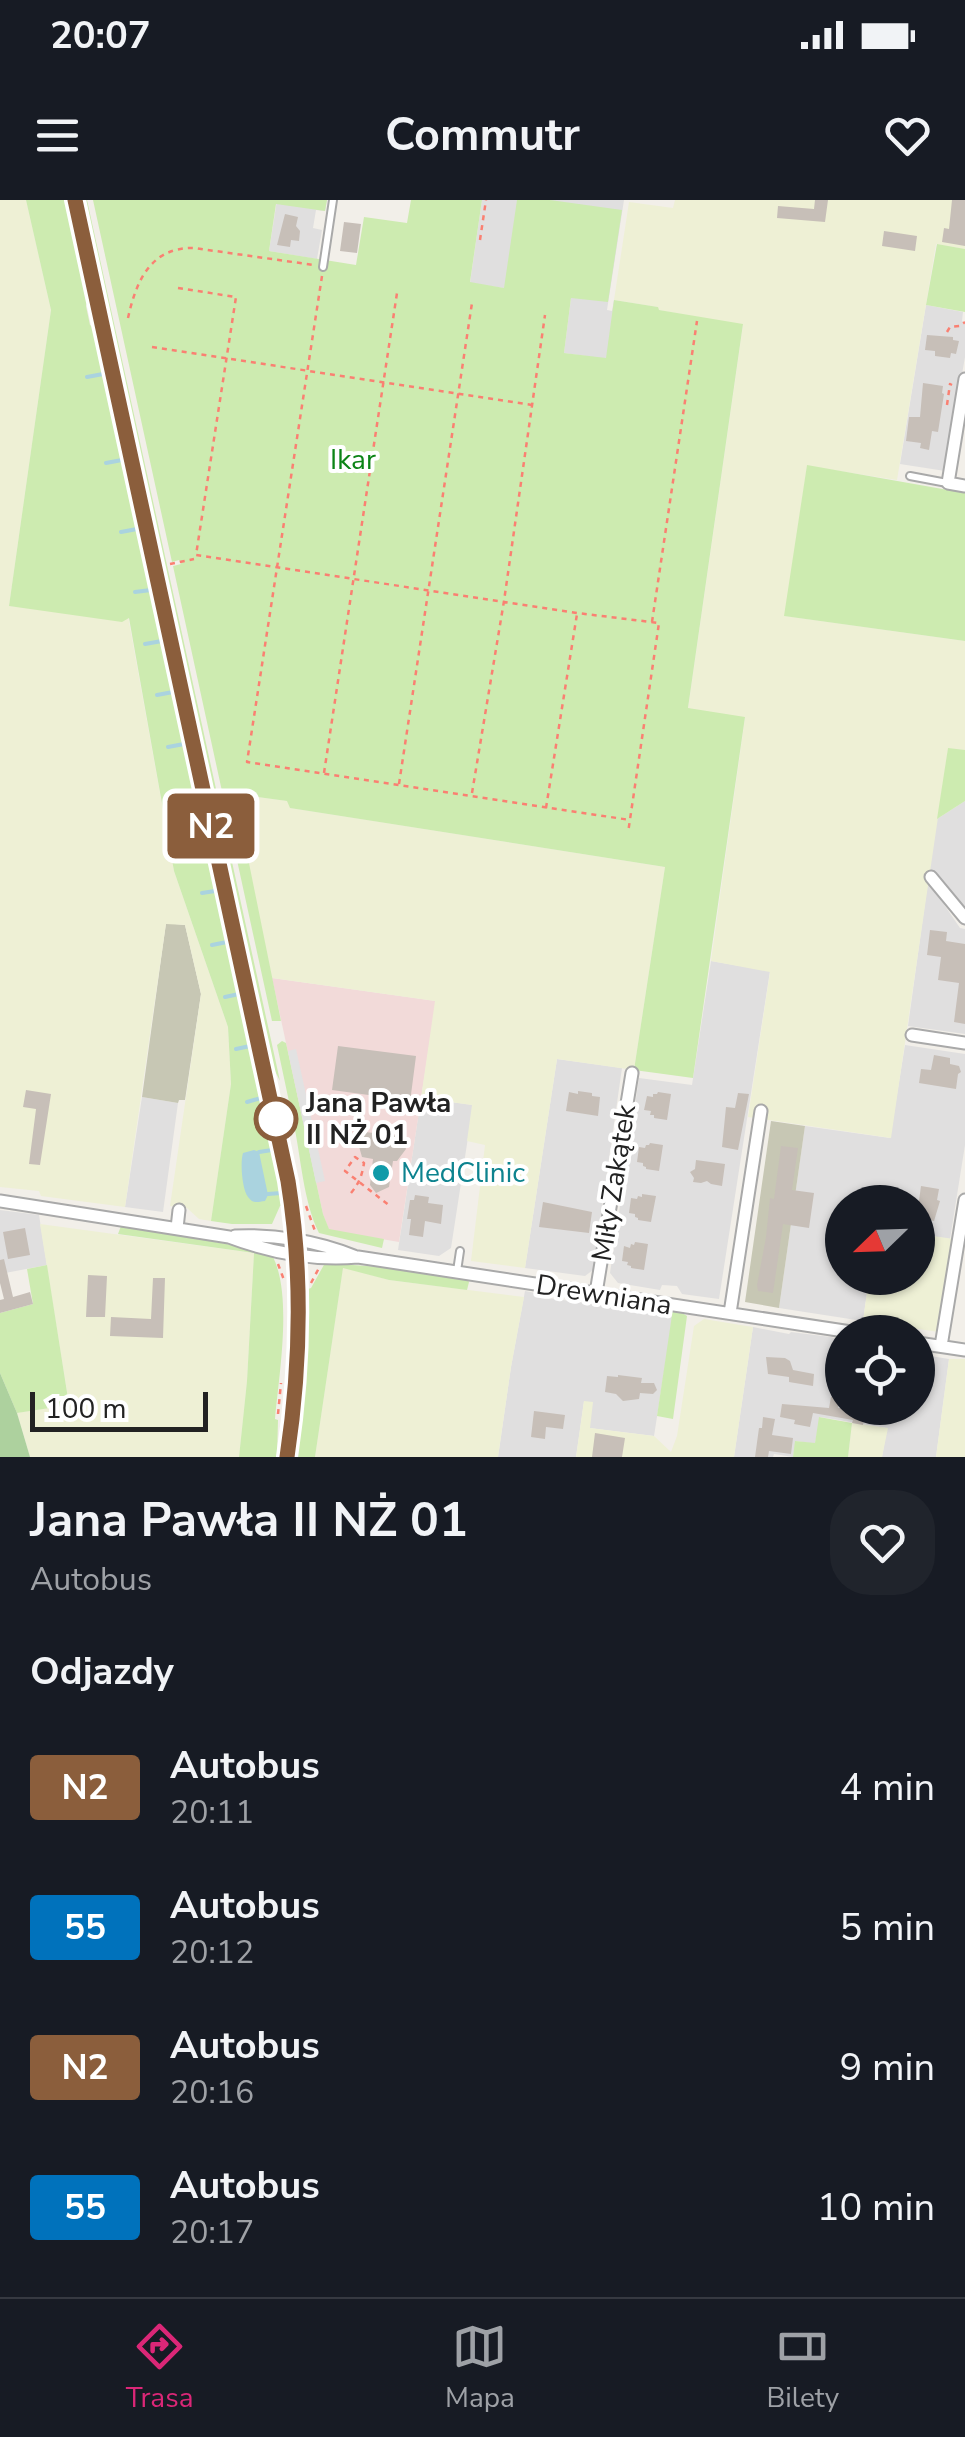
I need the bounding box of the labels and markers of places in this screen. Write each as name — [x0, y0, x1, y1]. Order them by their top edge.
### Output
place label: Jana Pawła II NŻ 01 — [305, 1084, 451, 1154]
marker: Jana Pawła II NŻ 01 — [255, 1098, 297, 1140]
place label: MedClinic — [401, 1154, 525, 1192]
marker: MedClinic — [370, 1162, 392, 1184]

